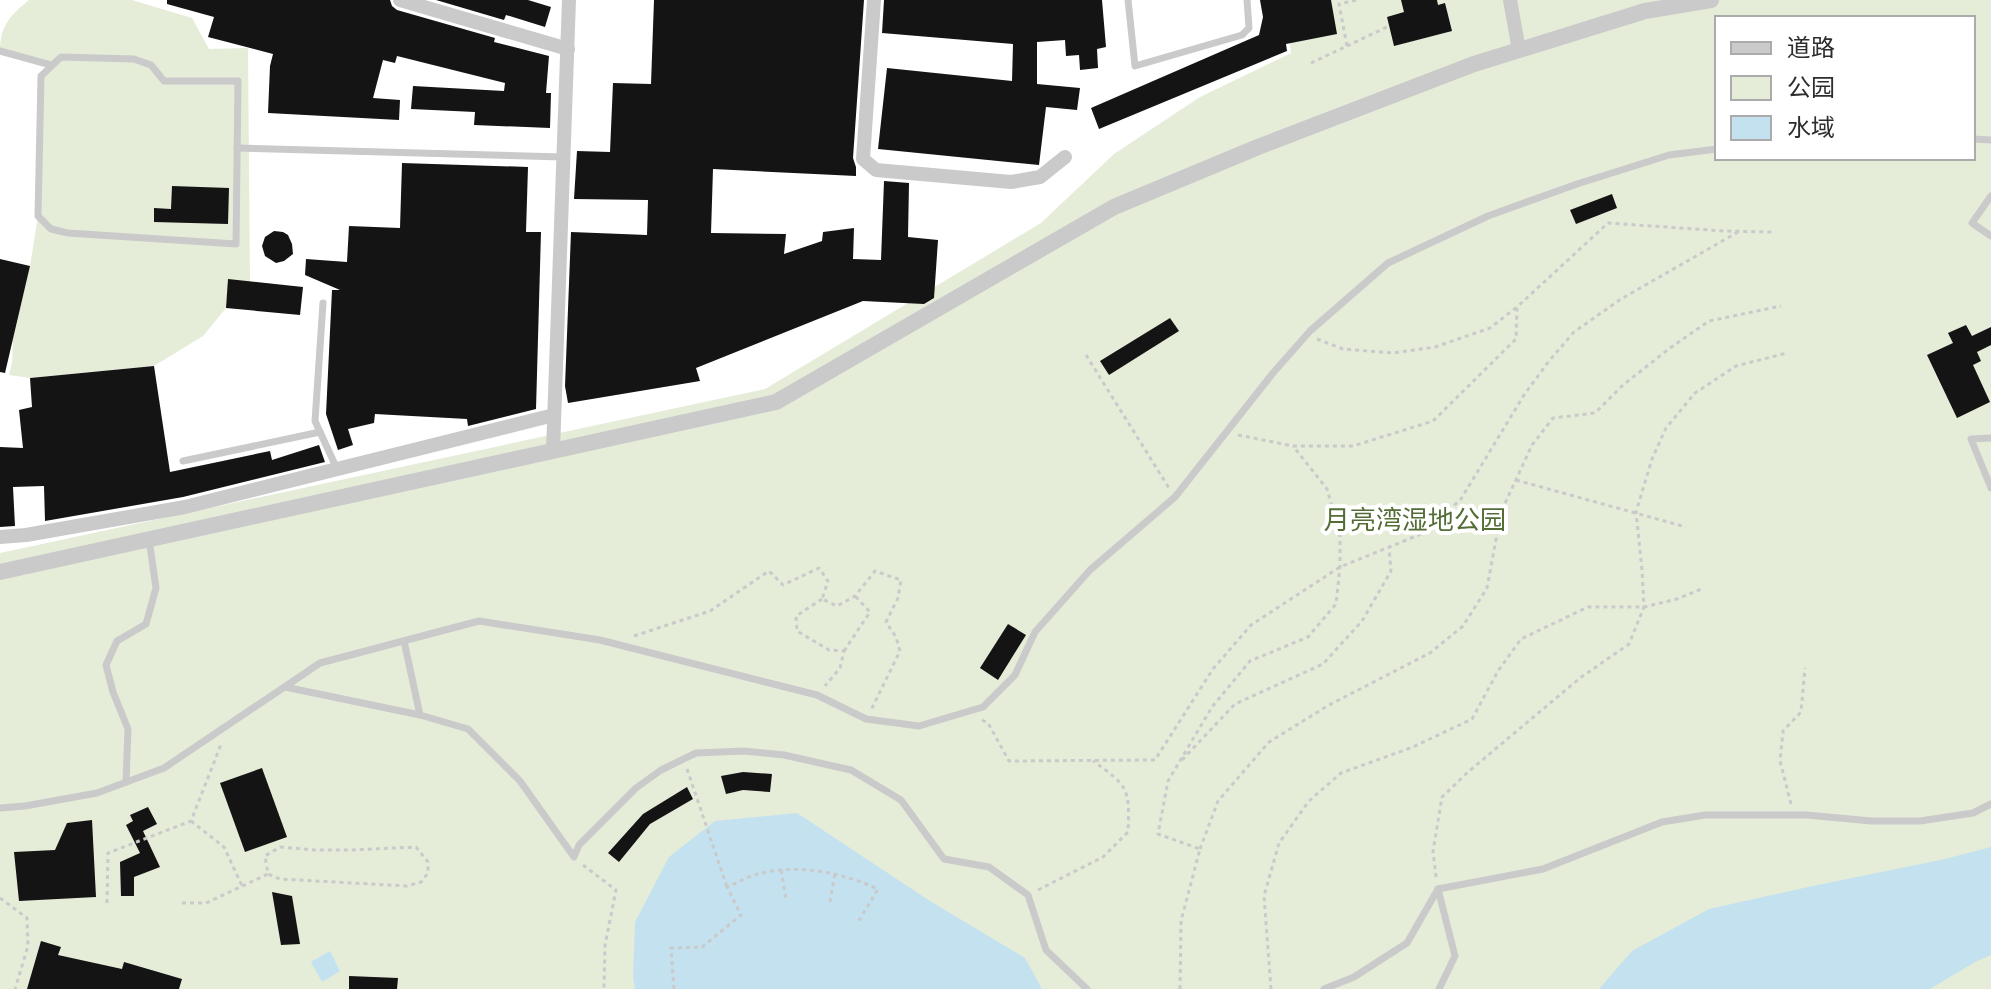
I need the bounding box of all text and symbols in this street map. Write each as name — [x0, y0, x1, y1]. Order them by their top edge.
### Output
legend — [1715, 16, 1975, 160]
text: 道路 — [1787, 32, 1835, 61]
text: 公园 — [1787, 72, 1835, 101]
text: 水域 — [1787, 112, 1835, 141]
park label: 月亮湾湿地公园 — [1324, 504, 1506, 535]

